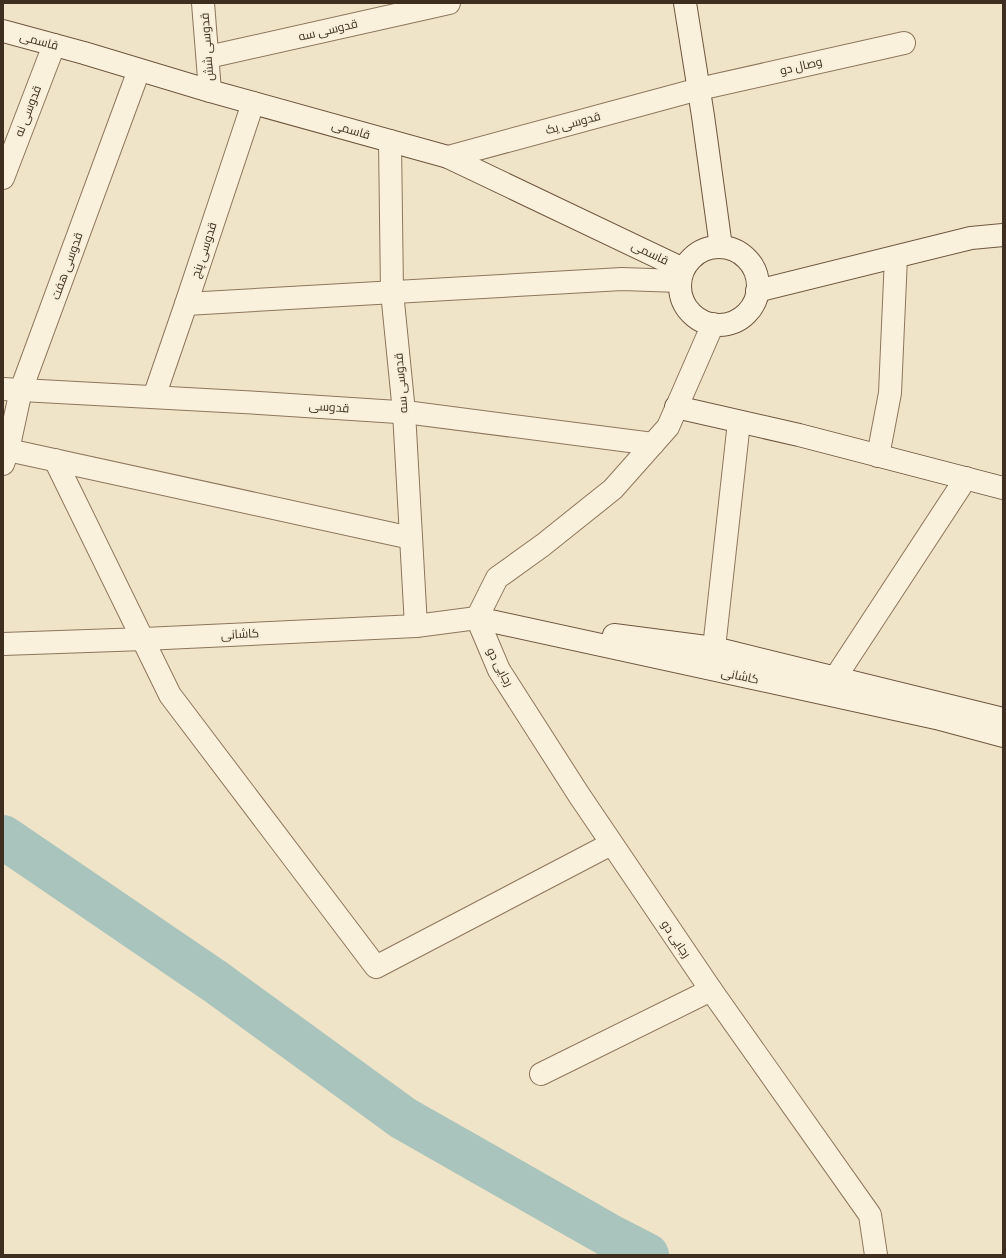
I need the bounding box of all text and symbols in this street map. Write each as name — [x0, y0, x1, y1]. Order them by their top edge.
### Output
street label: قدوسی شش — [197, 12, 216, 82]
street label: قدوسی سه — [297, 15, 359, 44]
street label: قاسمی — [18, 28, 60, 53]
street label: وصال دو — [778, 53, 824, 78]
street label: قدوسی نه — [11, 83, 44, 139]
street label: قدوسی یک — [544, 108, 602, 137]
street label: قاسمی — [330, 117, 372, 142]
street label: قدوسی پنج — [187, 220, 221, 280]
street label: قدوسی هفت — [47, 230, 86, 302]
street label: قاسمی — [629, 237, 671, 268]
street label: قدوسی سه — [390, 352, 411, 414]
street label: قدوسی — [308, 398, 350, 415]
street label: کاشانی — [220, 625, 260, 642]
street label: رجایی دو — [484, 645, 517, 689]
street label: کاشانی — [720, 664, 760, 687]
street label: رجایی دو — [658, 917, 694, 960]

